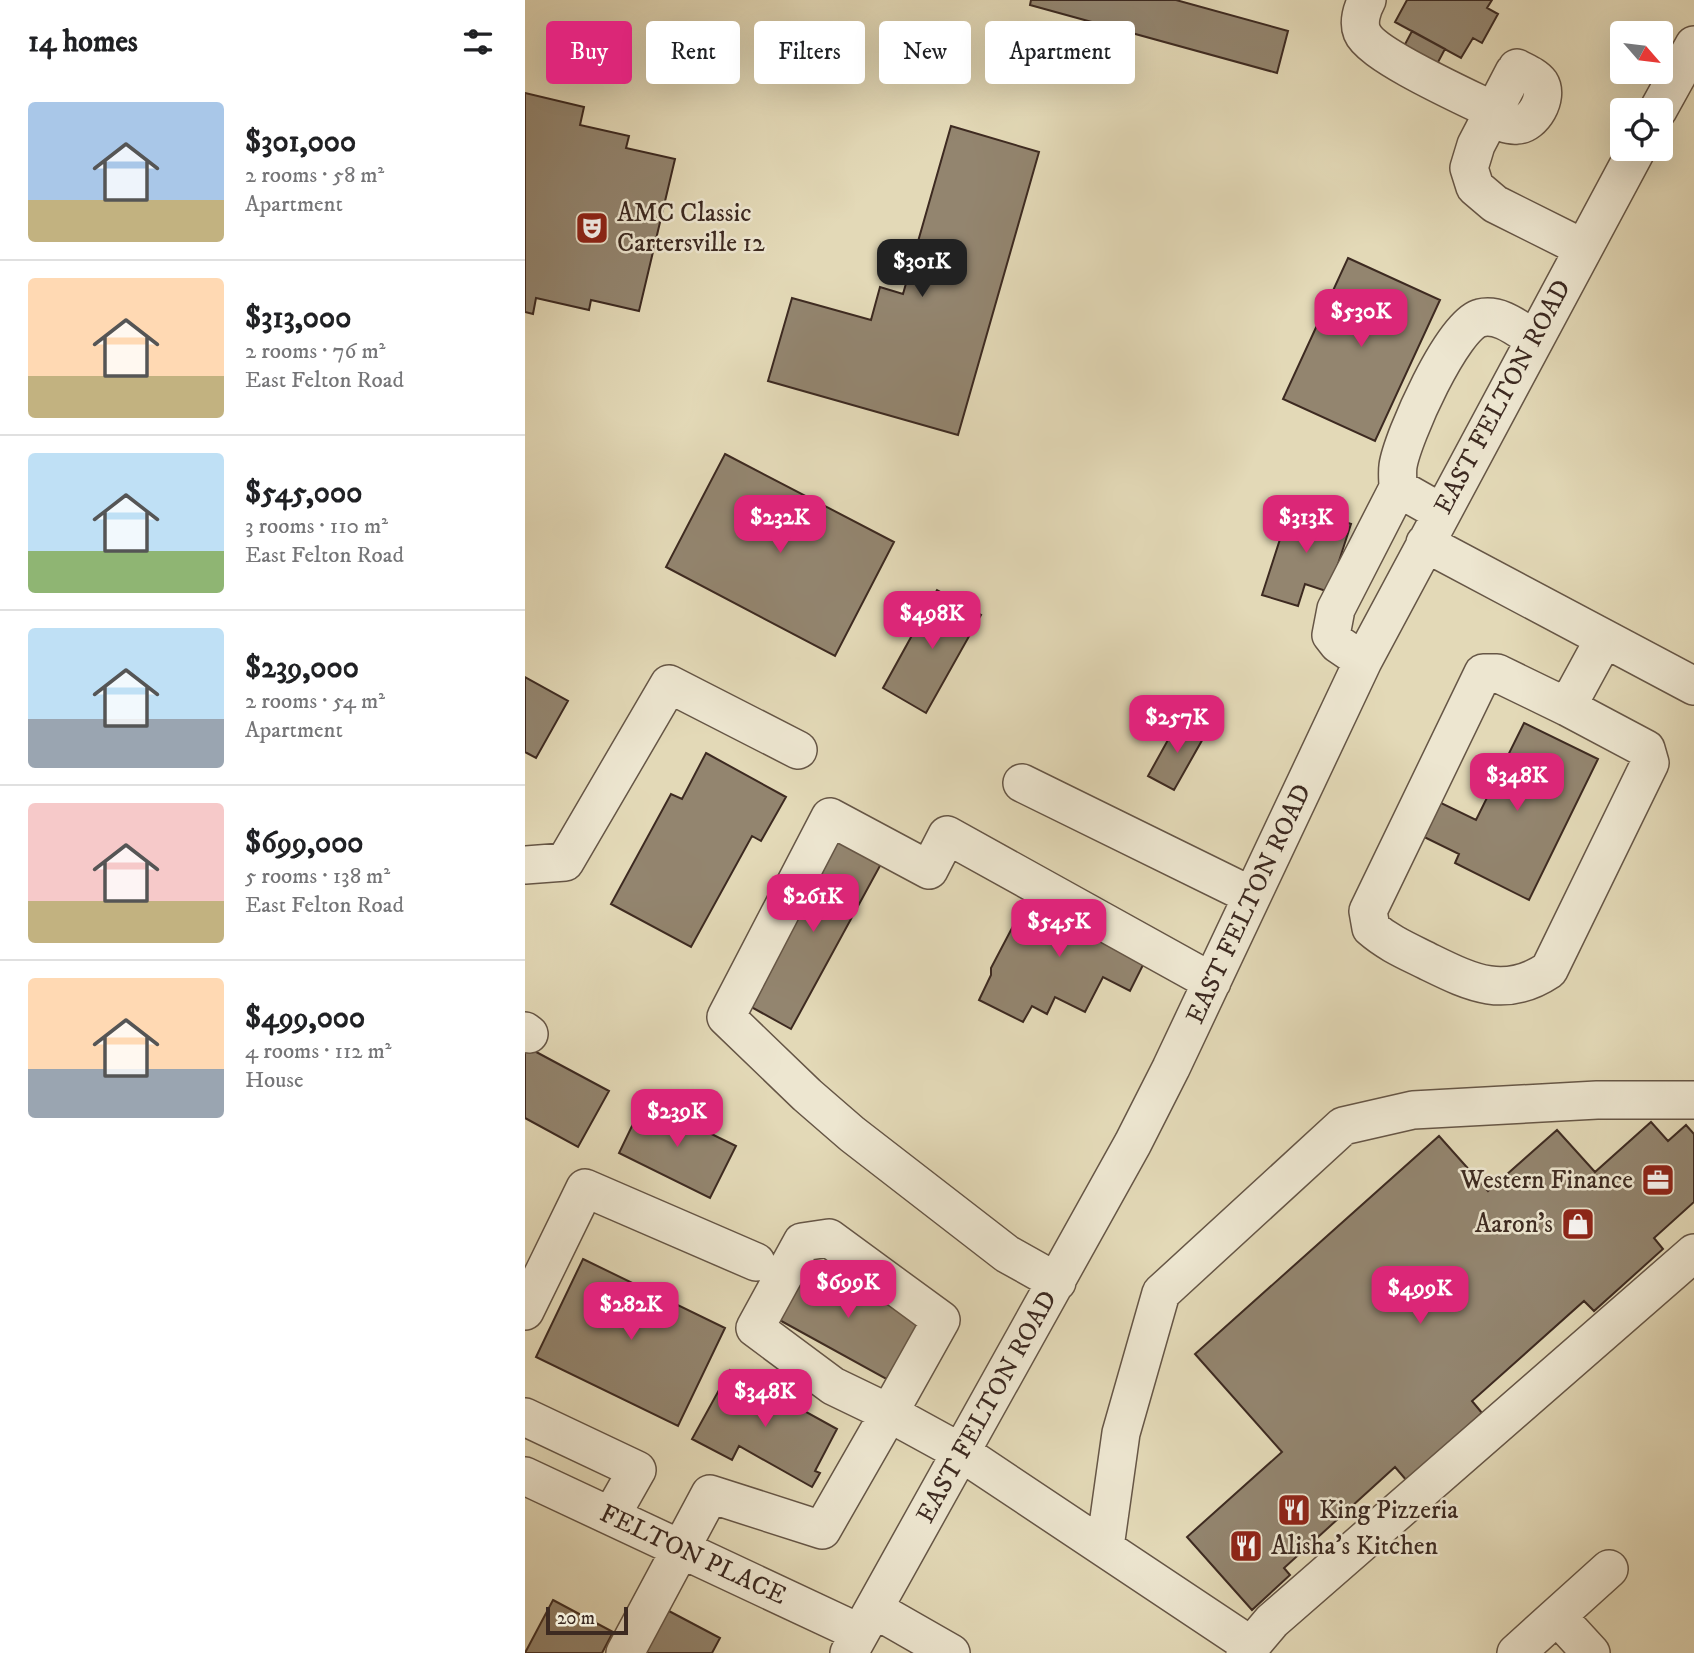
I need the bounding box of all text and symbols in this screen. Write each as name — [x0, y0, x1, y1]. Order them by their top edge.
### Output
chip: Buy — [546, 21, 632, 84]
chip: Rent — [646, 21, 740, 84]
chip: Filters — [754, 21, 865, 84]
chip: New — [879, 21, 971, 84]
chip: Apartment — [985, 21, 1135, 84]
north arrow — [1610, 21, 1673, 84]
map controls — [1610, 21, 1673, 161]
icon: filters — [459, 23, 497, 61]
text: 14 homes — [28, 24, 138, 61]
button: locate — [1610, 98, 1673, 161]
text: $301,000 — [245, 124, 356, 161]
icon: home — [84, 130, 168, 214]
text: 2 rooms · 58 m² — [245, 161, 384, 190]
text: Apartment — [245, 190, 343, 219]
place label: AMC Classic Cartersville 12 — [617, 197, 765, 260]
theatre icon: AMC Classic Cartersville 12 — [573, 209, 611, 247]
pin: $301K — [873, 240, 971, 299]
text: $301K — [893, 247, 951, 276]
street label: EAST FELTON ROAD — [1427, 274, 1579, 520]
pin: $530K — [1312, 290, 1410, 349]
text: $530K — [1330, 297, 1392, 326]
text: $313,000 — [245, 300, 351, 337]
icon: home — [84, 306, 168, 390]
text: 2 rooms · 76 m² — [245, 337, 385, 366]
text: East Felton Road — [245, 366, 404, 395]
text: $545,000 — [245, 475, 362, 512]
icon: home — [84, 481, 168, 565]
pin: $232K — [731, 496, 829, 555]
pin: $313K — [1257, 496, 1355, 555]
text: $232K — [750, 503, 810, 532]
text: $313K — [1279, 503, 1333, 532]
text: 3 rooms · 110 m² — [245, 512, 388, 541]
text: East Felton Road — [245, 541, 404, 570]
pin: $498K — [883, 592, 981, 651]
text: $498K — [900, 599, 964, 628]
text: $239,000 — [245, 650, 359, 687]
icon: home — [84, 656, 168, 740]
text: 2 rooms · 54 m² — [245, 687, 385, 716]
pin: $257K — [1128, 696, 1226, 755]
text: $257K — [1145, 703, 1209, 732]
text: Apartment — [245, 716, 343, 745]
pin: $348K — [1468, 754, 1566, 813]
text: $348K — [1486, 761, 1548, 790]
street label: EAST FELTON ROAD — [1179, 779, 1319, 1029]
text: $699,000 — [245, 825, 363, 862]
icon: home — [84, 831, 168, 915]
text: 5 rooms · 138 m² — [245, 862, 390, 891]
pin: $261K — [764, 874, 862, 934]
text: $261K — [783, 882, 843, 911]
text: East Felton Road — [245, 891, 404, 920]
pin: $545K — [1010, 900, 1108, 959]
text: $545K — [1027, 907, 1091, 936]
text: $499,000 — [245, 1000, 365, 1037]
icon: home — [84, 1006, 168, 1090]
text: 4 rooms · 112 m² — [245, 1037, 392, 1066]
text: House — [245, 1066, 303, 1095]
pin: $239K — [628, 1090, 726, 1149]
text: $239K — [647, 1097, 707, 1126]
office icon: Western Finance — [1639, 1161, 1677, 1199]
place label: Western Finance — [1459, 1164, 1633, 1197]
shop icon: Aaron's — [1559, 1205, 1597, 1243]
place label: Aaron's — [1475, 1208, 1553, 1241]
pin: $699K — [799, 1260, 897, 1320]
pin: $499K — [1371, 1266, 1469, 1326]
text: $699K — [816, 1268, 880, 1297]
text: $499K — [1388, 1274, 1452, 1303]
pin: $282K — [582, 1282, 680, 1342]
street label: EAST FELTON ROAD — [909, 1285, 1065, 1529]
text: $282K — [600, 1290, 662, 1319]
pin: $348K — [716, 1370, 814, 1429]
text: $348K — [734, 1377, 796, 1406]
restaurant icon: King Pizzeria — [1275, 1491, 1313, 1529]
place label: King Pizzeria — [1319, 1494, 1458, 1527]
street label: FELTON PLACE — [594, 1497, 792, 1613]
restaurant icon: Alisha's Kitchen — [1227, 1527, 1265, 1565]
place label: Alisha's Kitchen — [1271, 1530, 1438, 1563]
scale bar — [546, 1604, 628, 1636]
text: 20 m — [557, 1607, 595, 1630]

